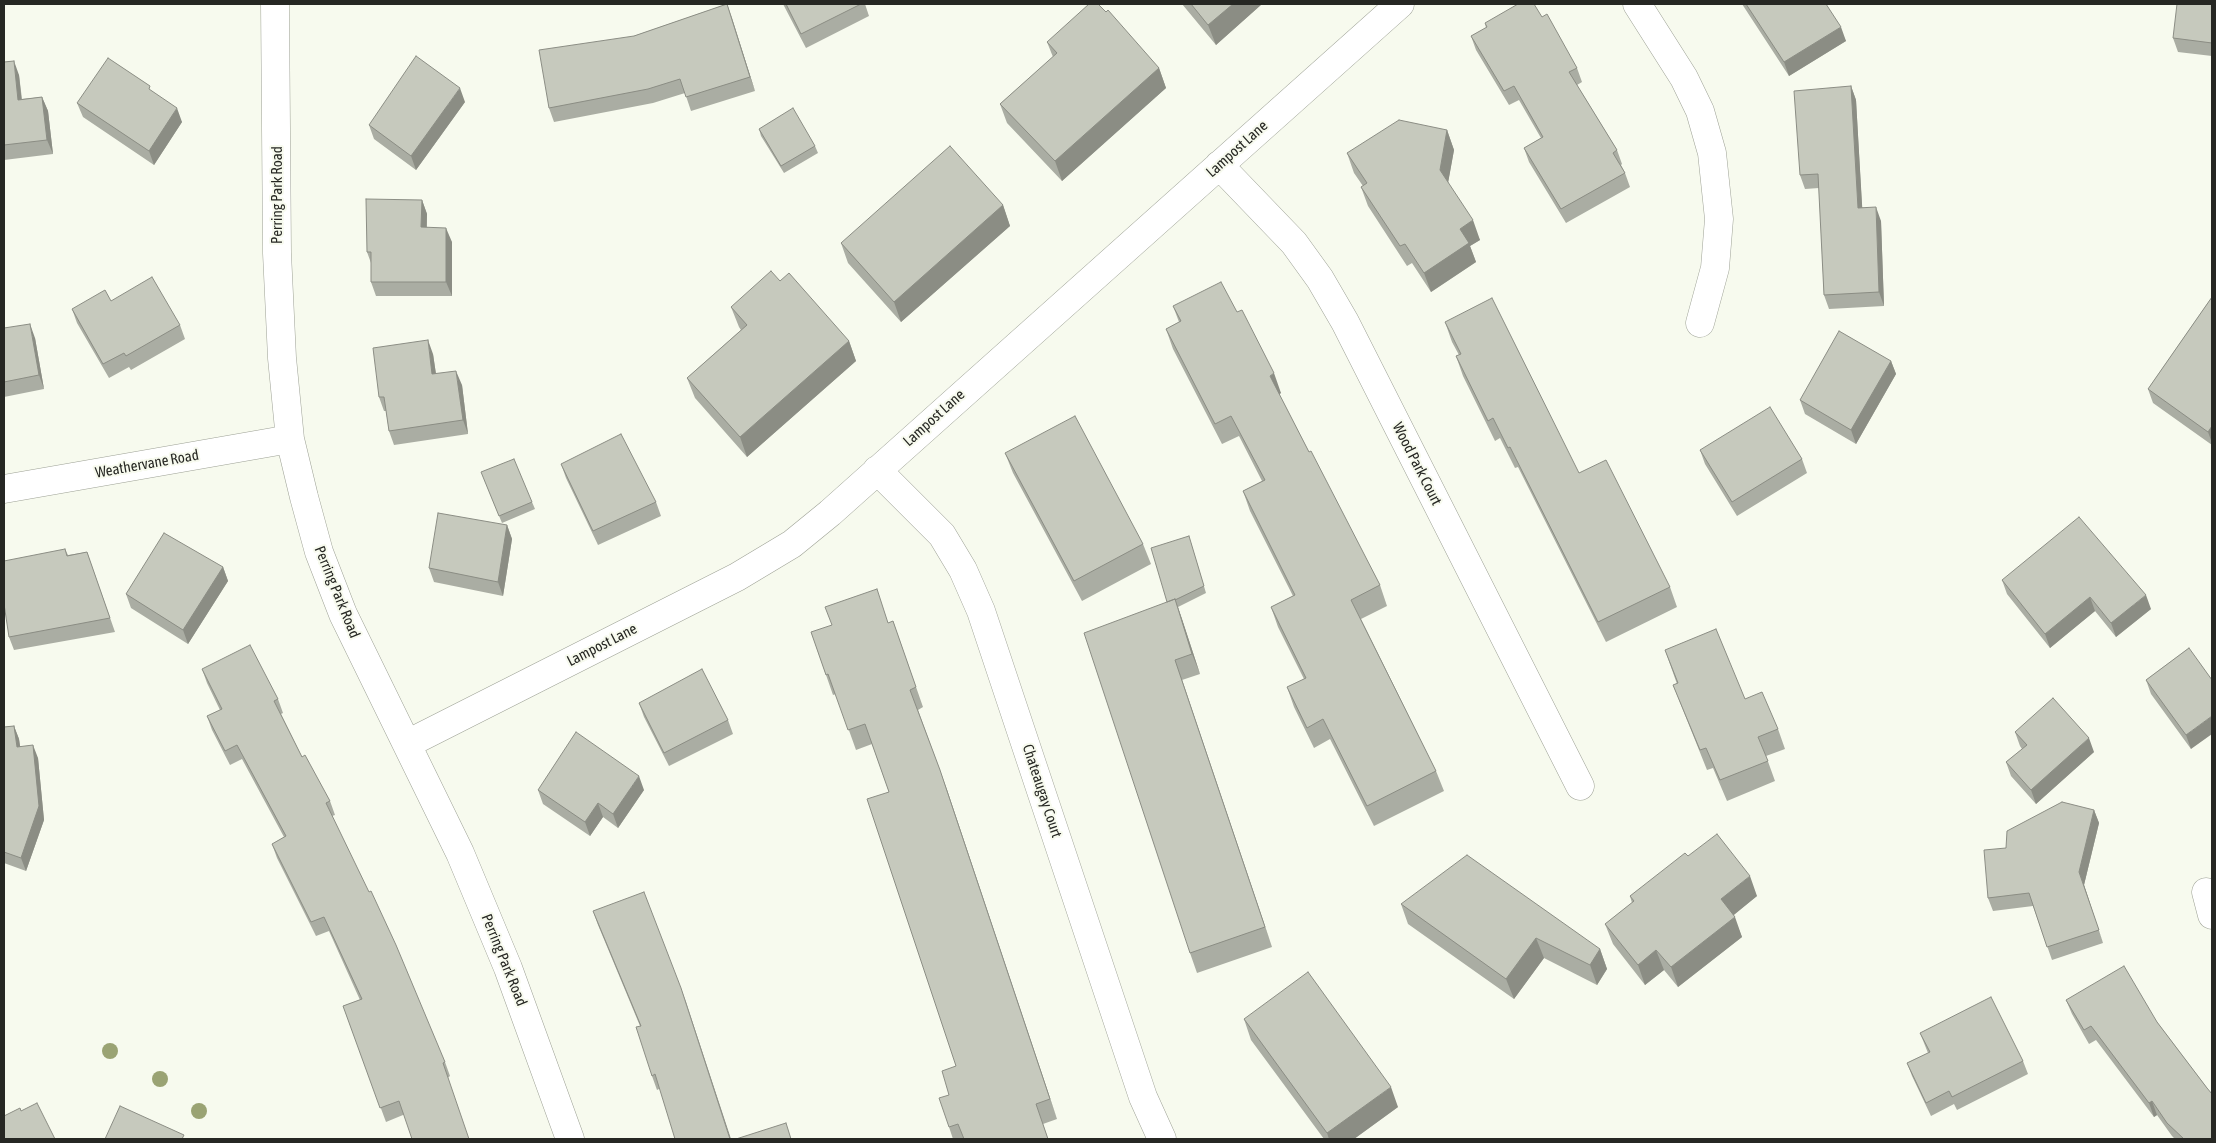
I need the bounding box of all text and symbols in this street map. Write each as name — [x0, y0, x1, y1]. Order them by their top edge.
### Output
street label: Lampost Lane — [1203, 117, 1271, 181]
street label: Perring Park Road — [268, 146, 286, 244]
street label: Lampost Lane — [900, 386, 968, 450]
street label: Wood Park Court — [1388, 420, 1446, 508]
street label: Weathervane Road — [94, 446, 200, 482]
street label: Perring Park Road — [310, 543, 364, 641]
street label: Lampost Lane — [564, 620, 640, 670]
street label: Chateaugay Court — [1018, 742, 1066, 840]
street label: Perring Park Road — [477, 911, 531, 1009]

